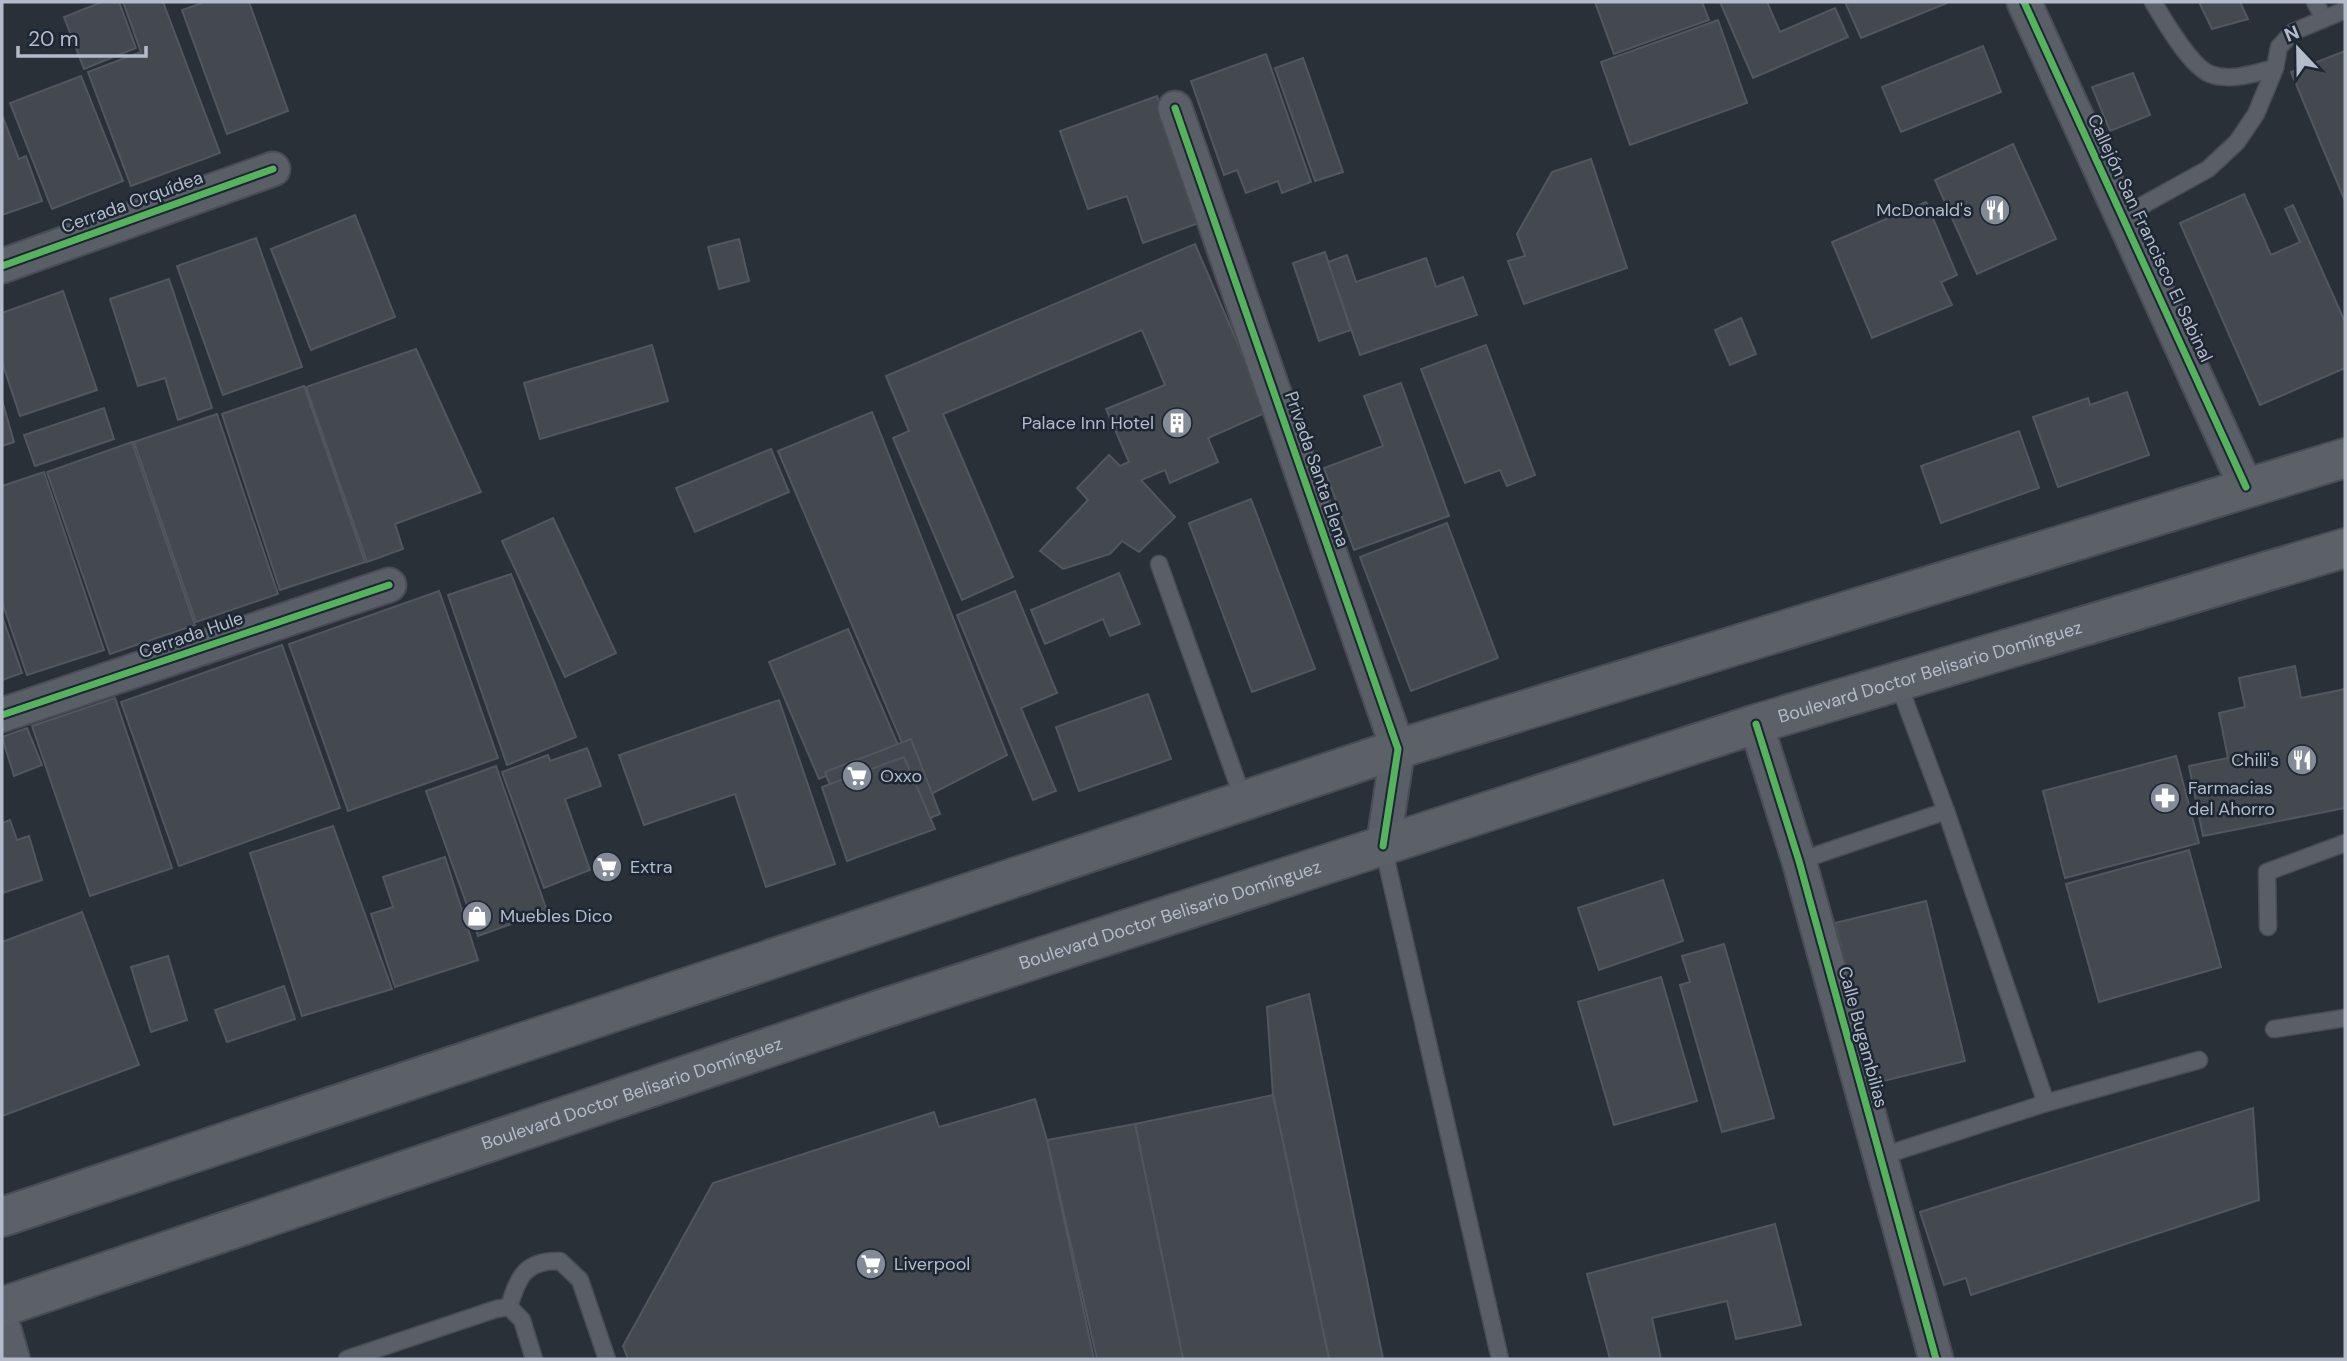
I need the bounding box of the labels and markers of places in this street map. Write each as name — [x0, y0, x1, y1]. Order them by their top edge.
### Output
restaurant icon: McDonald's — [1978, 193, 2012, 227]
place label: McDonald's — [1876, 198, 1972, 222]
building icon: Palace Inn Hotel — [1160, 406, 1194, 440]
place label: Palace Inn Hotel — [1022, 411, 1154, 435]
restaurant icon: Chili's — [2285, 743, 2319, 777]
place label: Chili's — [2231, 748, 2279, 772]
supermarket icon: Oxxo — [840, 759, 874, 793]
place label: Oxxo — [880, 764, 922, 788]
place label: Farmacias del Ahorro — [2188, 776, 2275, 821]
pharmacy icon: Farmacias del Ahorro — [2148, 781, 2182, 815]
supermarket icon: Extra — [590, 850, 624, 884]
place label: Extra — [630, 855, 673, 879]
shop icon: Muebles Dico — [460, 899, 494, 933]
place label: Muebles Dico — [500, 904, 613, 928]
supermarket icon: Liverpool — [854, 1247, 888, 1281]
place label: Liverpool — [894, 1252, 970, 1276]

